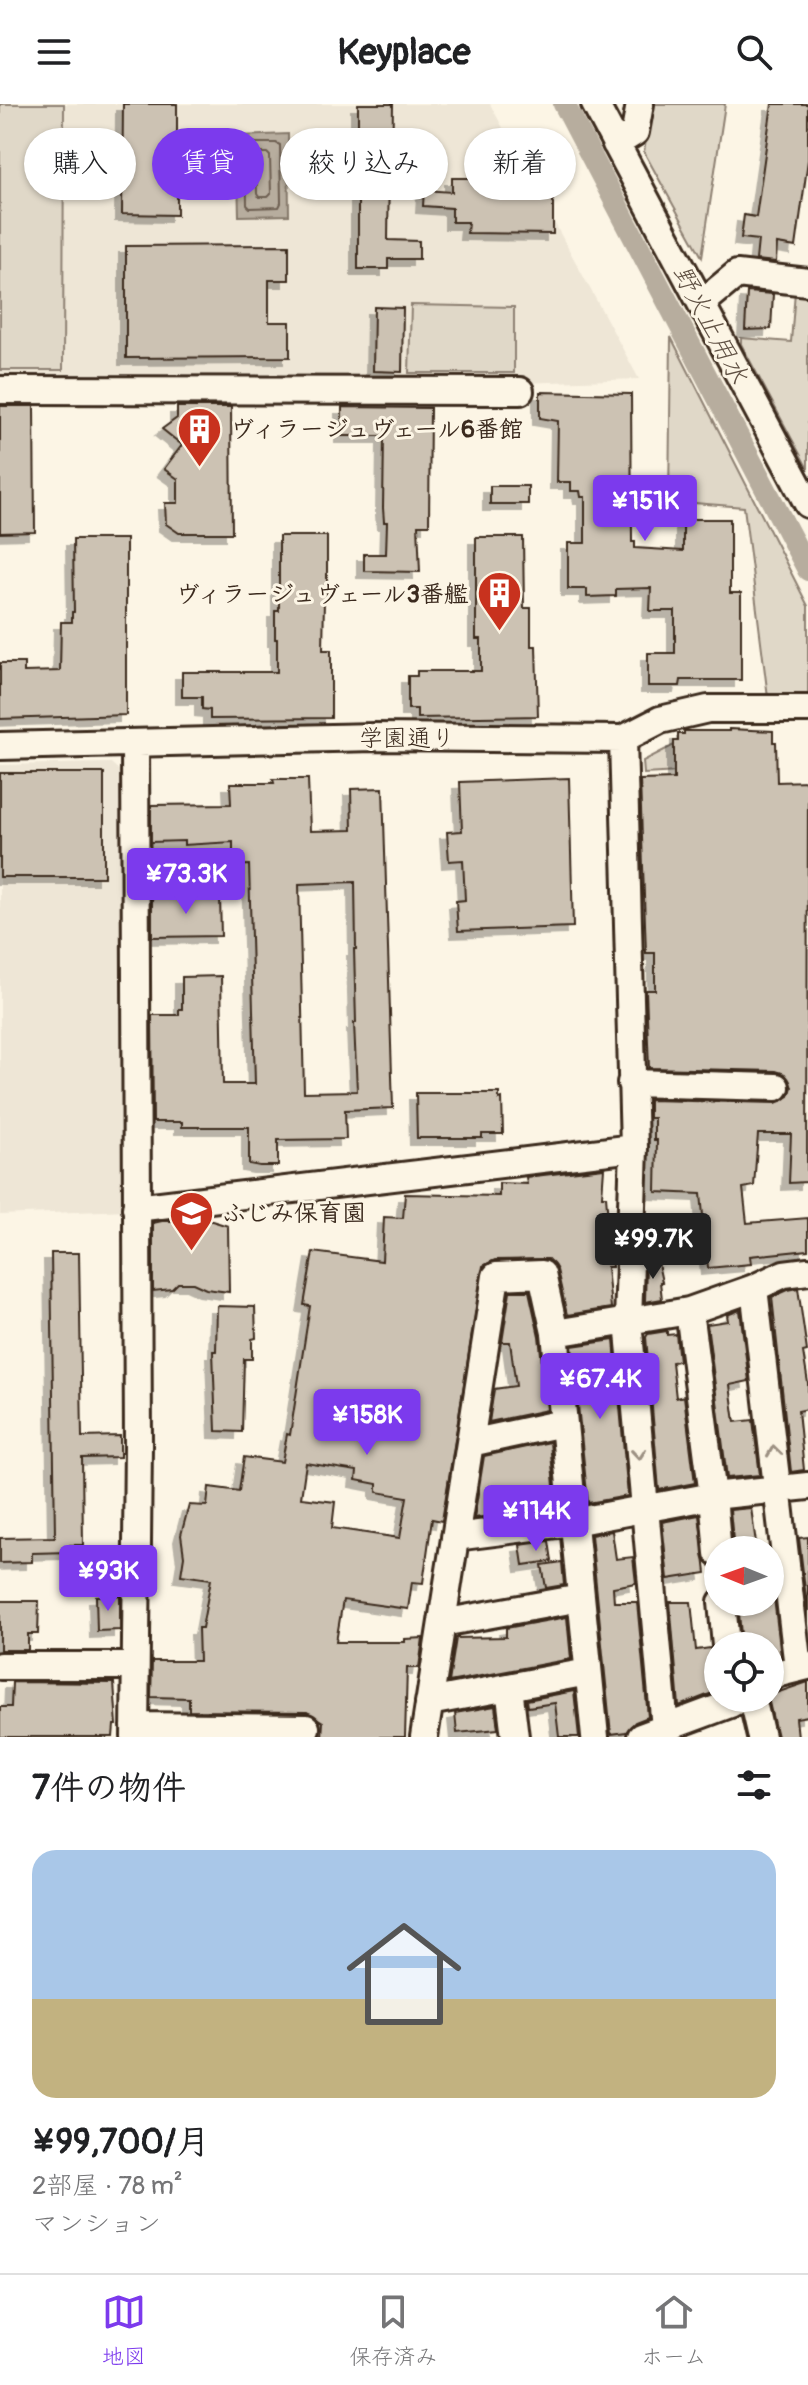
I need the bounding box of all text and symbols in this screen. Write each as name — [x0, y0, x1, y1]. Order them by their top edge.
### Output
icon: menu — [32, 30, 76, 74]
text: Keyplace — [337, 30, 471, 75]
icon: search — [732, 30, 776, 74]
chip: 購入 — [24, 128, 136, 200]
chip: 賃貸 — [152, 128, 264, 200]
chip: 絞り込み — [280, 128, 448, 200]
chip: 新着 — [464, 128, 576, 200]
water label: 野火止用水 — [665, 260, 755, 389]
building icon: ヴィラージュヴェール6番館 — [175, 405, 223, 468]
place label: ヴィラージュヴェール6番館 — [230, 415, 523, 444]
pin: ¥151K — [589, 475, 701, 543]
text: ¥151K — [611, 485, 679, 517]
building icon: ヴィラージュヴェール3番艦 — [475, 570, 523, 633]
place label: ヴィラージュヴェール3番艦 — [175, 580, 469, 609]
street label: 学園通り — [359, 724, 455, 753]
pin: ¥73.3K — [121, 848, 251, 916]
text: ¥73.3K — [145, 858, 227, 890]
school or university icon: ふじみ保育園 — [167, 1189, 215, 1252]
place label: ふじみ保育園 — [222, 1199, 366, 1228]
pin: ¥99.7K — [588, 1213, 718, 1281]
text: ¥99.7K — [613, 1223, 693, 1255]
pin: ¥67.4K — [535, 1353, 665, 1421]
text: ¥67.4K — [558, 1363, 642, 1395]
pin: ¥158K — [311, 1389, 423, 1457]
text: ¥158K — [331, 1399, 403, 1431]
one-way arrow — [766, 1444, 783, 1457]
one-way arrow — [631, 1448, 648, 1461]
pin: ¥114K — [480, 1485, 592, 1553]
text: ¥114K — [501, 1495, 571, 1527]
north arrow — [704, 1536, 784, 1616]
map controls — [704, 1536, 784, 1712]
pin: ¥93K — [61, 1545, 155, 1613]
text: ¥93K — [77, 1555, 139, 1587]
button: locate — [704, 1632, 784, 1712]
icon: filters — [732, 1763, 776, 1807]
text: 7件の物件 — [32, 1767, 186, 1810]
icon: home — [332, 1902, 476, 2046]
text: ¥99,700/月 — [32, 2121, 210, 2164]
text: 2部屋 · 78 m² — [32, 2170, 183, 2202]
text: マンション — [32, 2208, 161, 2240]
tab: 地図 — [102, 2290, 146, 2371]
tab: 保存済み — [349, 2290, 437, 2371]
tab: ホーム — [641, 2290, 706, 2371]

